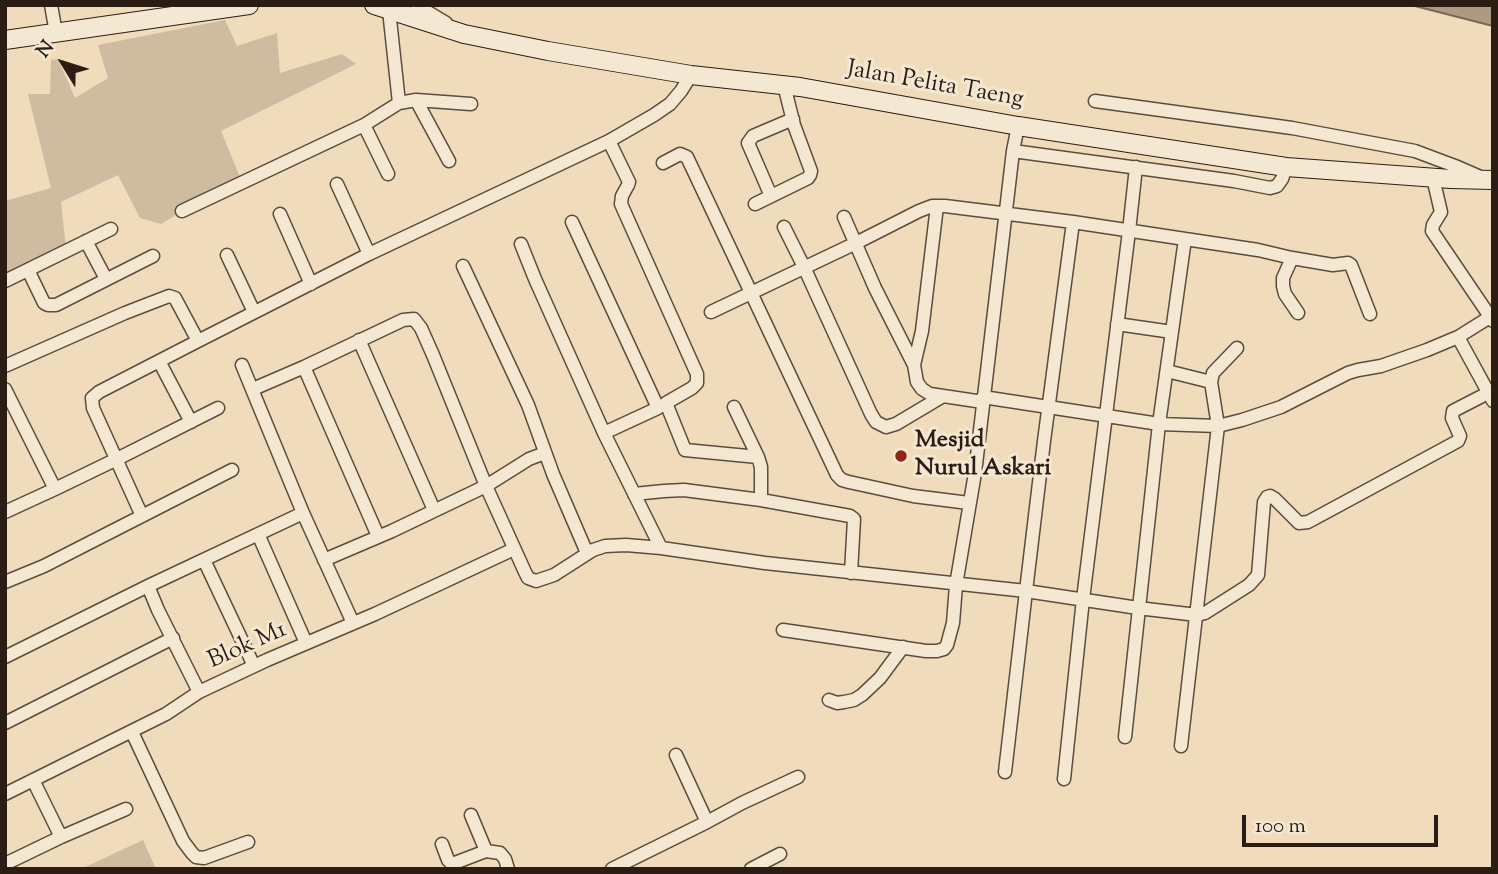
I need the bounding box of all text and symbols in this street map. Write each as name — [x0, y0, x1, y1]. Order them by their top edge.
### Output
north arrow — [28, 28, 98, 98]
text: N — [31, 35, 61, 64]
street label: Jalan Pelita Taeng — [844, 56, 1026, 116]
place label: Mesjid Nurul Askari — [915, 428, 1051, 484]
marker: Mesjid Nurul Askari — [893, 448, 909, 464]
street label: Blok M1 — [204, 617, 292, 677]
scale bar — [1246, 800, 1442, 844]
text: 100 m — [1255, 812, 1306, 842]

